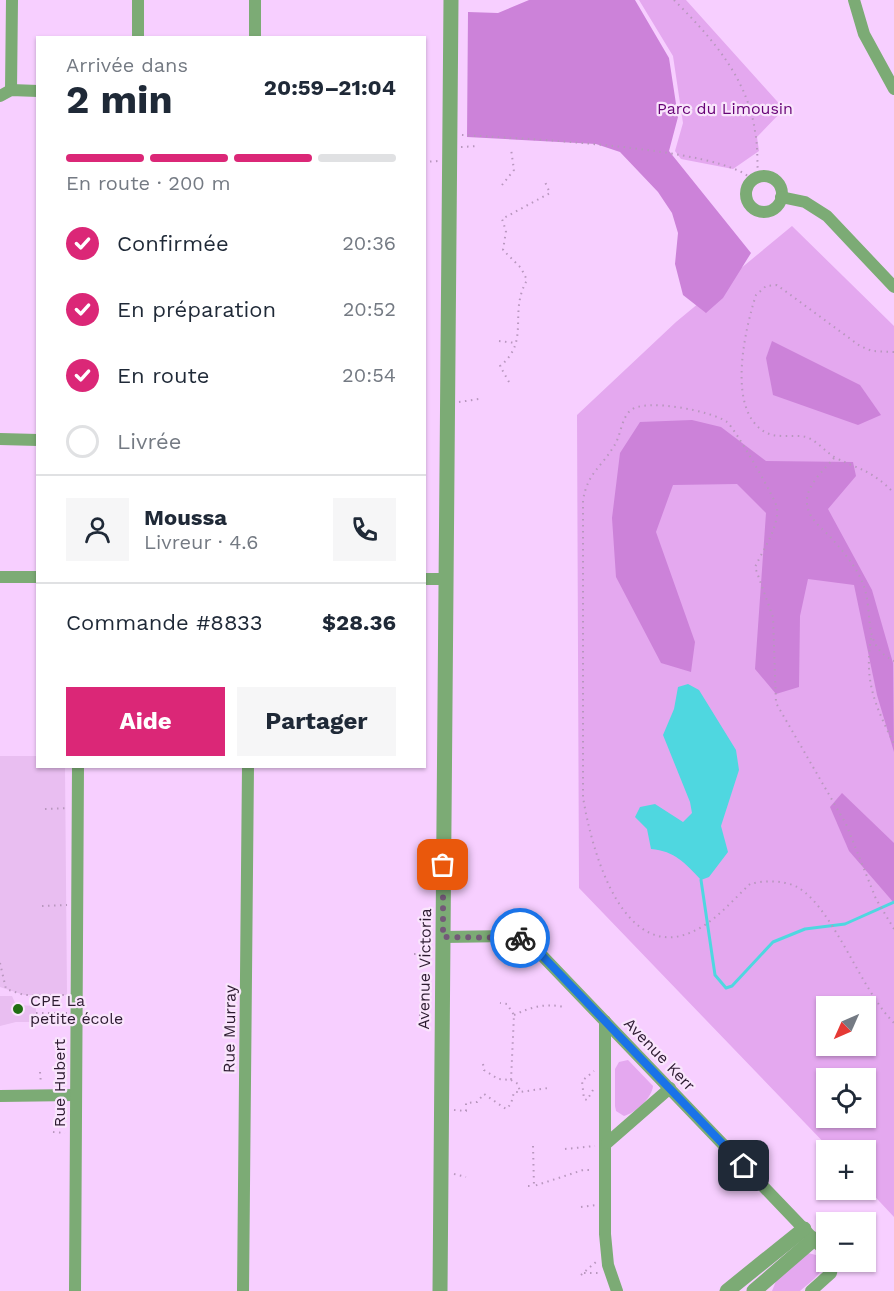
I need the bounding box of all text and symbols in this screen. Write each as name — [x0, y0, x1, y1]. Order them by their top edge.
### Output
text: Arrivée dans — [66, 53, 188, 77]
text: 20:59–21:04 — [264, 75, 396, 100]
text: 2 min — [66, 77, 173, 122]
park label: Parc du Limousin — [657, 99, 793, 118]
text: En route · 200 m — [66, 171, 231, 195]
icon: check — [66, 227, 99, 260]
text: Confirmée — [117, 231, 229, 256]
text: 20:36 — [342, 231, 396, 255]
icon: check — [66, 293, 99, 326]
text: En préparation — [117, 297, 276, 322]
text: 20:52 — [343, 297, 396, 321]
icon: check — [66, 359, 99, 392]
text: En route — [117, 363, 209, 388]
text: 20:54 — [342, 363, 396, 387]
text: Livrée — [117, 429, 181, 454]
button: person — [66, 498, 129, 561]
button: phone — [333, 498, 396, 561]
text: Moussa — [144, 505, 227, 530]
text: Livreur · 4.6 — [144, 530, 258, 554]
text: Commande #8833 — [66, 610, 263, 635]
text: $28.36 — [322, 610, 396, 635]
button: Aide — [66, 687, 225, 756]
button: Partager — [237, 687, 396, 756]
pin — [417, 839, 468, 890]
icon: bag — [426, 848, 459, 881]
street label: Avenue Victoria — [414, 908, 435, 1030]
courier — [490, 908, 550, 968]
icon: bike — [504, 922, 537, 955]
street label: Rue Murray — [219, 984, 240, 1073]
place label: CPE La petite école — [30, 991, 123, 1028]
north arrow — [816, 996, 876, 1056]
map controls — [816, 996, 876, 1272]
marker: CPE La petite école — [11, 1002, 25, 1016]
street label: Avenue Kerr — [620, 1014, 700, 1095]
street label: Rue Hubert — [50, 1038, 69, 1127]
button: locate — [816, 1068, 876, 1128]
pin — [718, 1140, 769, 1191]
button: + — [816, 1140, 876, 1200]
icon: home — [727, 1149, 760, 1182]
button: − — [816, 1212, 876, 1272]

